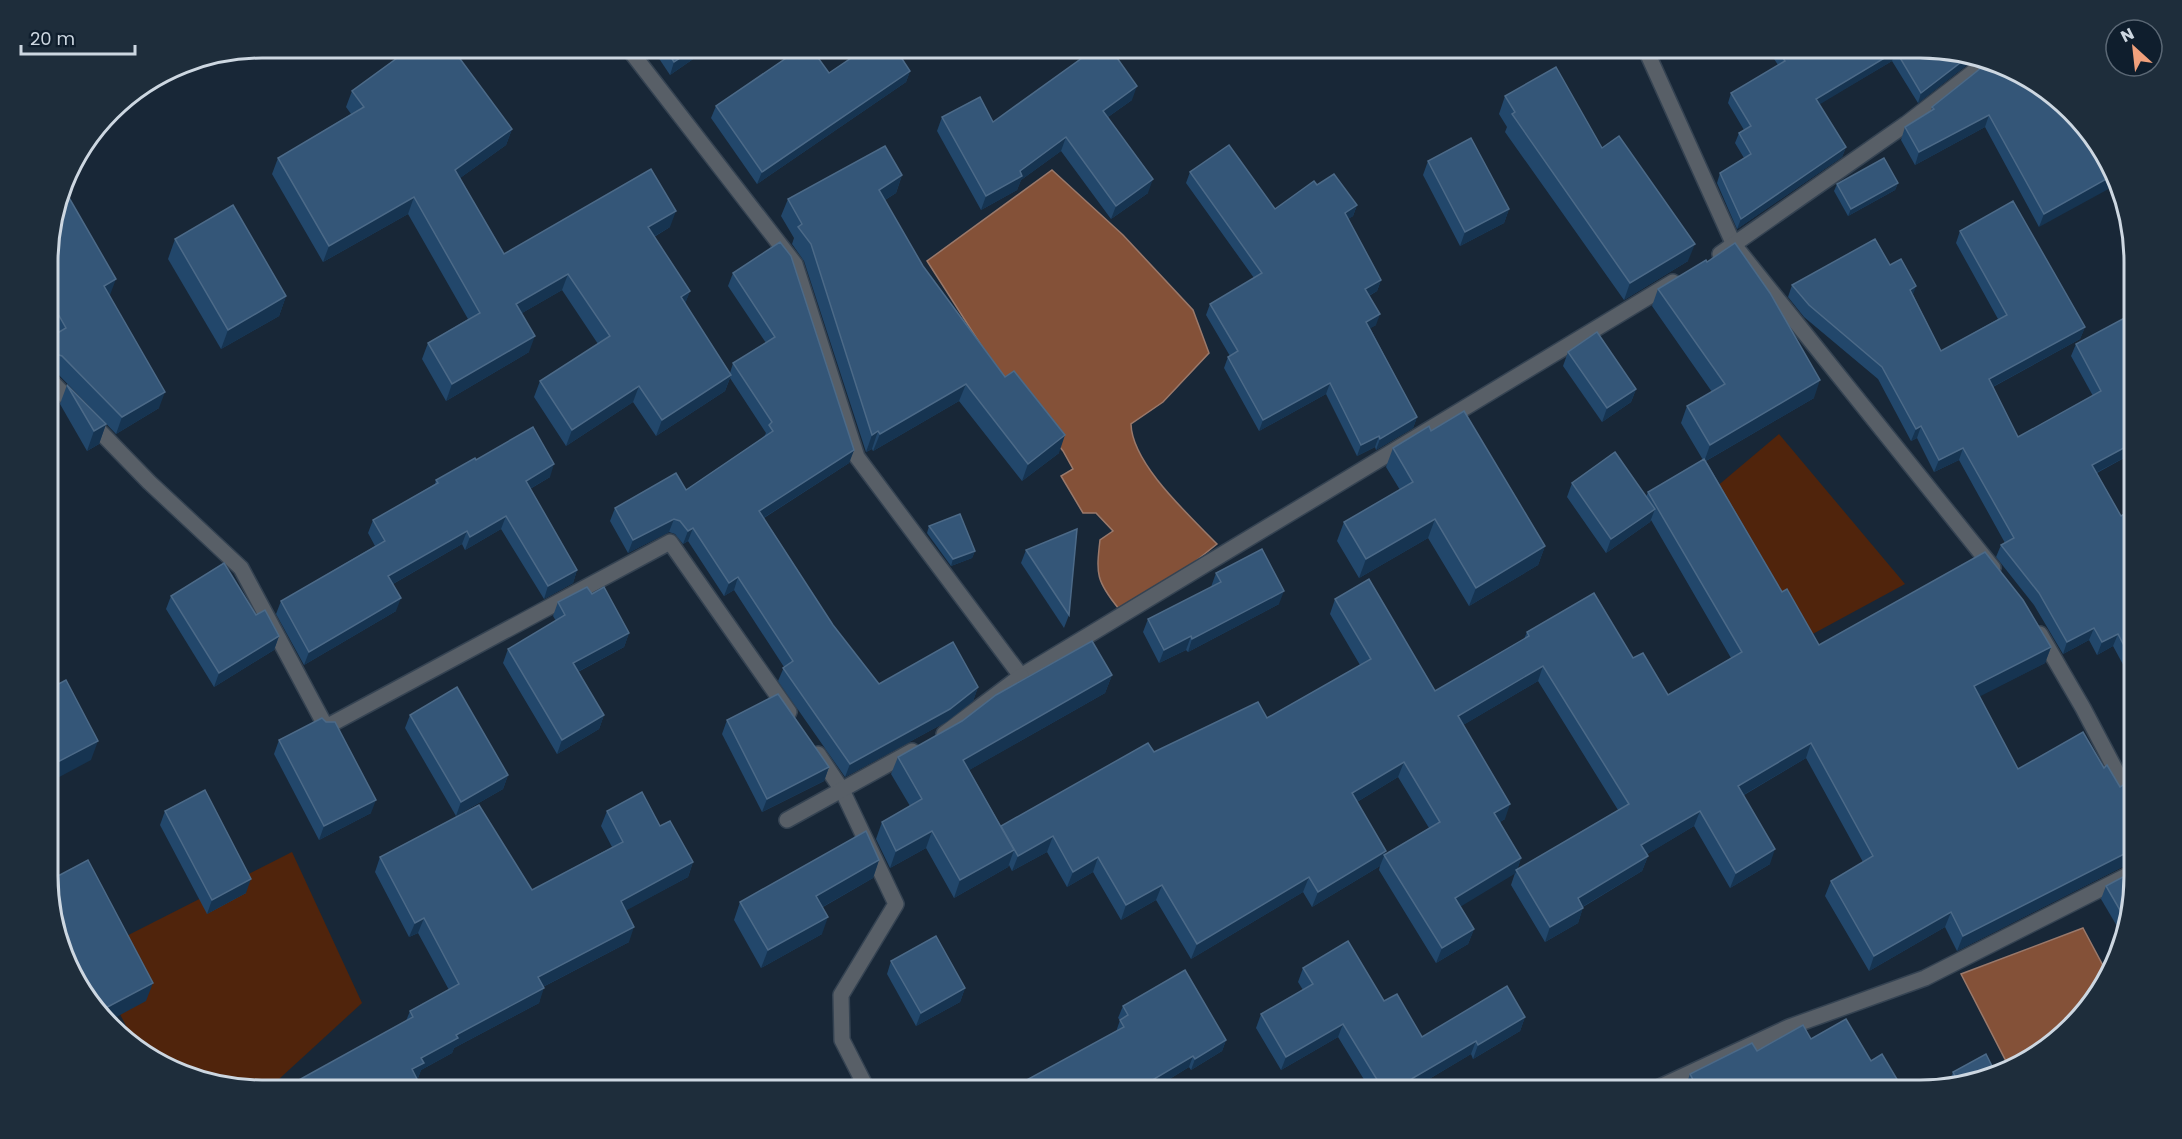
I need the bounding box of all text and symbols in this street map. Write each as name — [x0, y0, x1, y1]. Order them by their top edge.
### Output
scale bar — [21, 18, 135, 56]
north arrow — [2104, 18, 2164, 78]
text: N — [2117, 22, 2138, 48]
text: 20 m — [30, 26, 75, 51]

